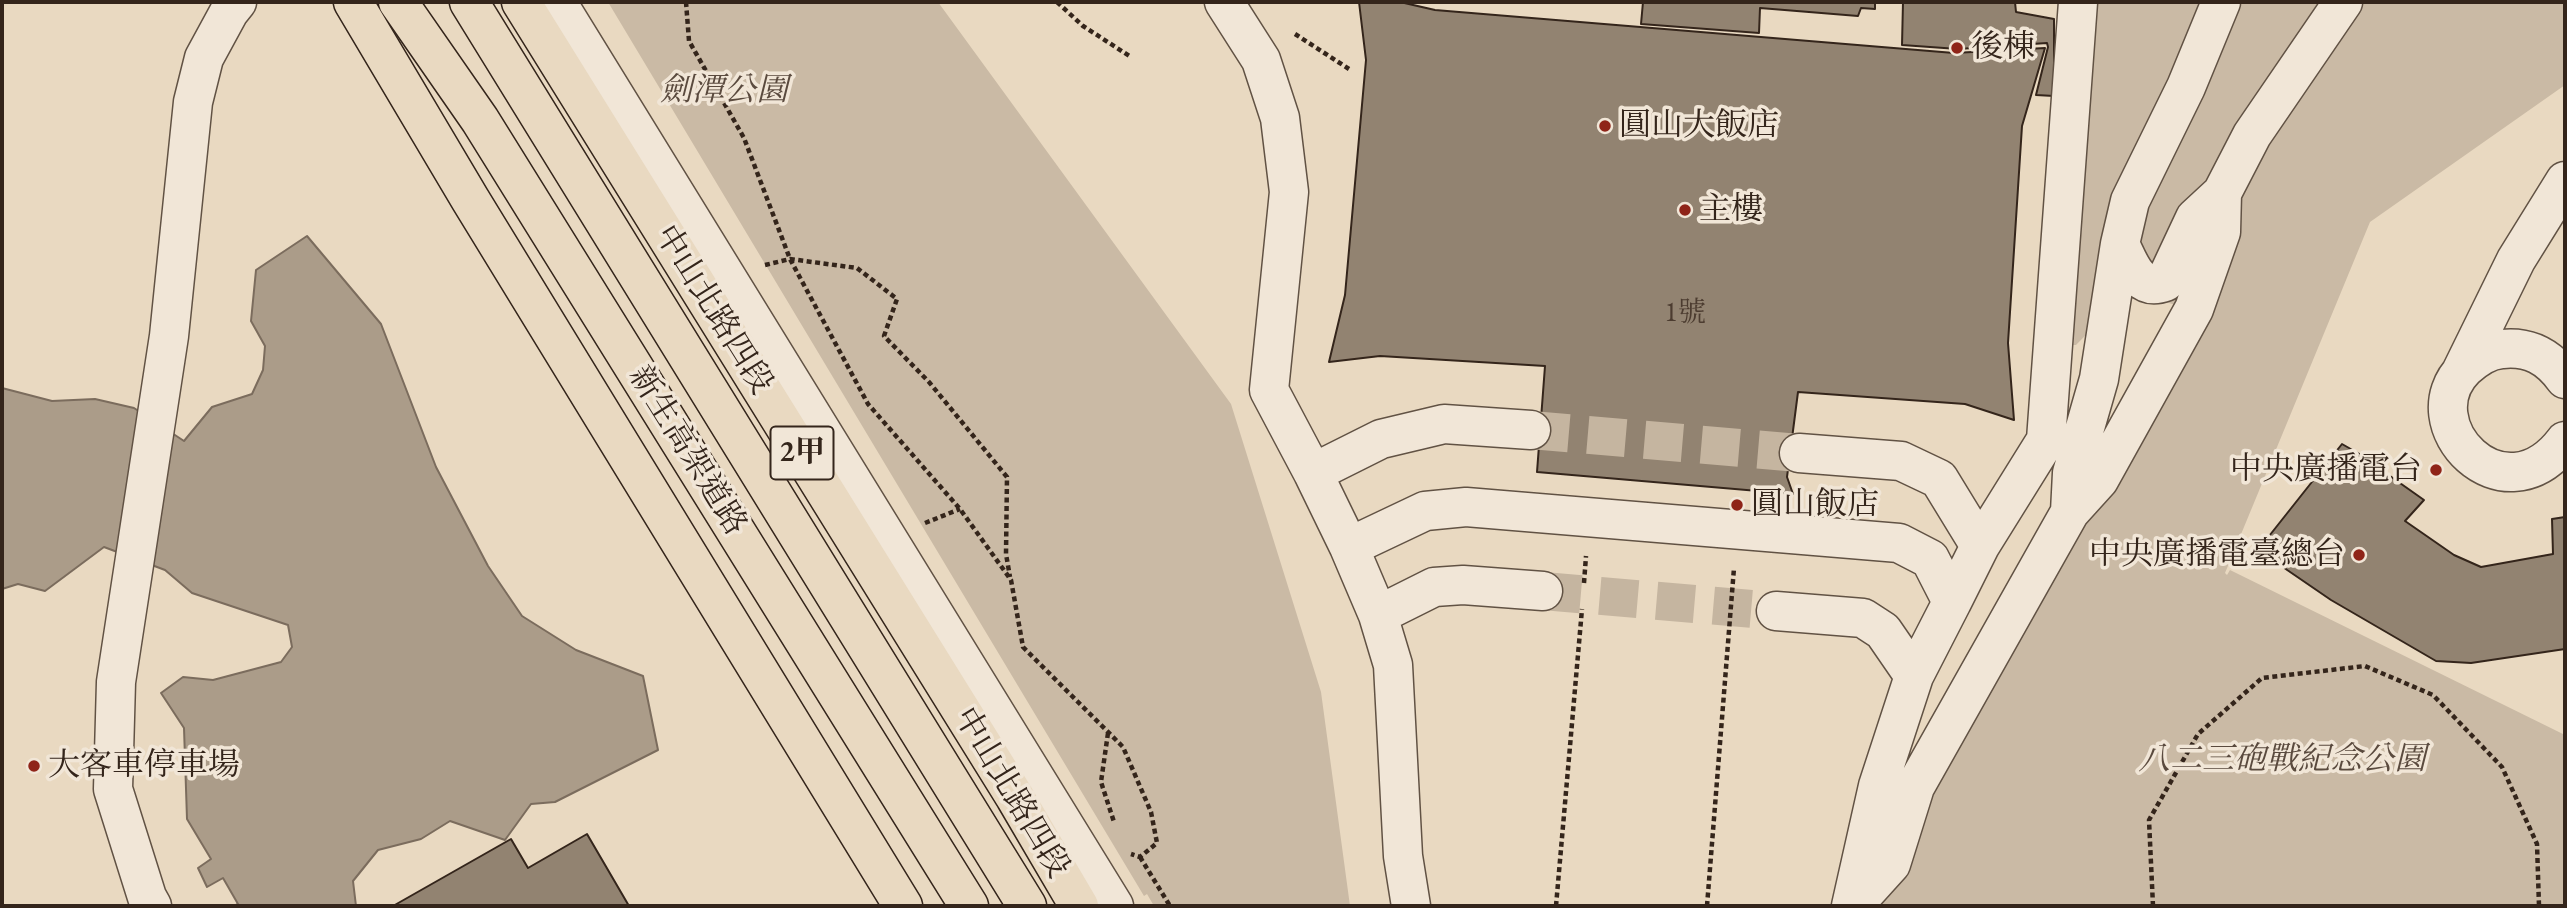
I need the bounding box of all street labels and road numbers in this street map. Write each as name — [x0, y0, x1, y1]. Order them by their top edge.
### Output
street label: 中山北路四段 — [646, 218, 780, 402]
street label: 新生高架道路 — [620, 359, 754, 543]
road number: 2甲 — [770, 426, 834, 480]
street label: 中山北路四段 — [945, 701, 1077, 885]

